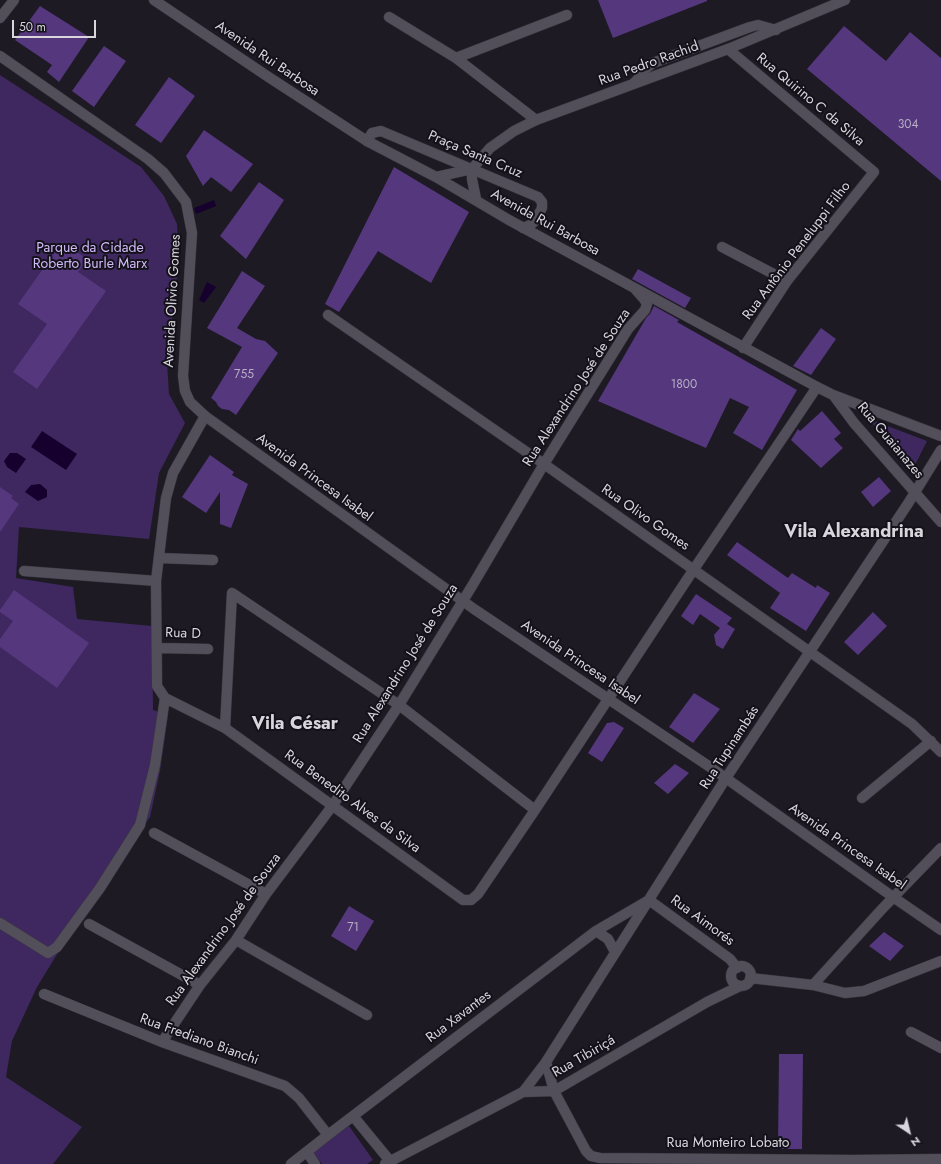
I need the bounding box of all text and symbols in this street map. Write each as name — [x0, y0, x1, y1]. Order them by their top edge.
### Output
scale bar — [14, 12, 98, 38]
text: 50 m — [19, 18, 46, 36]
street label: Avenida Rui Barbosa — [212, 18, 322, 100]
street label: Rua Pedro Rachid — [597, 38, 701, 90]
street label: Rua Quirino C da Silva — [753, 50, 867, 150]
house number: 304 — [898, 118, 918, 132]
street label: Praça Santa Cruz — [425, 128, 525, 182]
street label: Rua Antônio Peneluppi Filho — [739, 179, 855, 323]
street label: Avenida Rui Barbosa — [488, 186, 602, 260]
street label: Avenida Olivio Gomes — [161, 234, 185, 368]
park label: Parque da Cidade Roberto Burle Marx — [33, 241, 147, 274]
street label: Rua Alexandrino José de Souza — [520, 306, 634, 470]
house number: 755 — [234, 368, 254, 382]
house number: 1800 — [671, 378, 697, 392]
street label: Rua Guaianazes — [853, 399, 927, 483]
street label: Avenida Princesa Isabel — [253, 430, 375, 526]
street label: Rua Olivo Gomes — [598, 481, 692, 555]
district label: Vila Alexandrina — [784, 522, 924, 544]
street label: Rua Alexandrino José de Souza — [350, 581, 462, 747]
street label: Avenida Princesa Isabel — [517, 617, 643, 709]
street label: Rua D — [165, 625, 201, 643]
street label: Rua Tupinambás — [697, 703, 763, 793]
district label: Vila César — [252, 714, 338, 736]
street label: Rua Benedito Alves da Silva — [281, 747, 423, 857]
street label: Avenida Princesa Isabel — [785, 800, 909, 894]
street label: Rua Alexandrino José de Souza — [163, 850, 285, 1010]
street label: Rua Aimorés — [667, 892, 737, 950]
house number: 71 — [347, 921, 359, 935]
street label: Rua Xavantes — [423, 987, 495, 1047]
street label: Rua Frediano Bianchi — [137, 1011, 261, 1069]
street label: Rua Tibiriçá — [550, 1032, 618, 1082]
north arrow — [889, 1112, 929, 1152]
text: N — [908, 1133, 924, 1151]
street label: Rua Monteiro Lobato — [667, 1136, 789, 1152]

